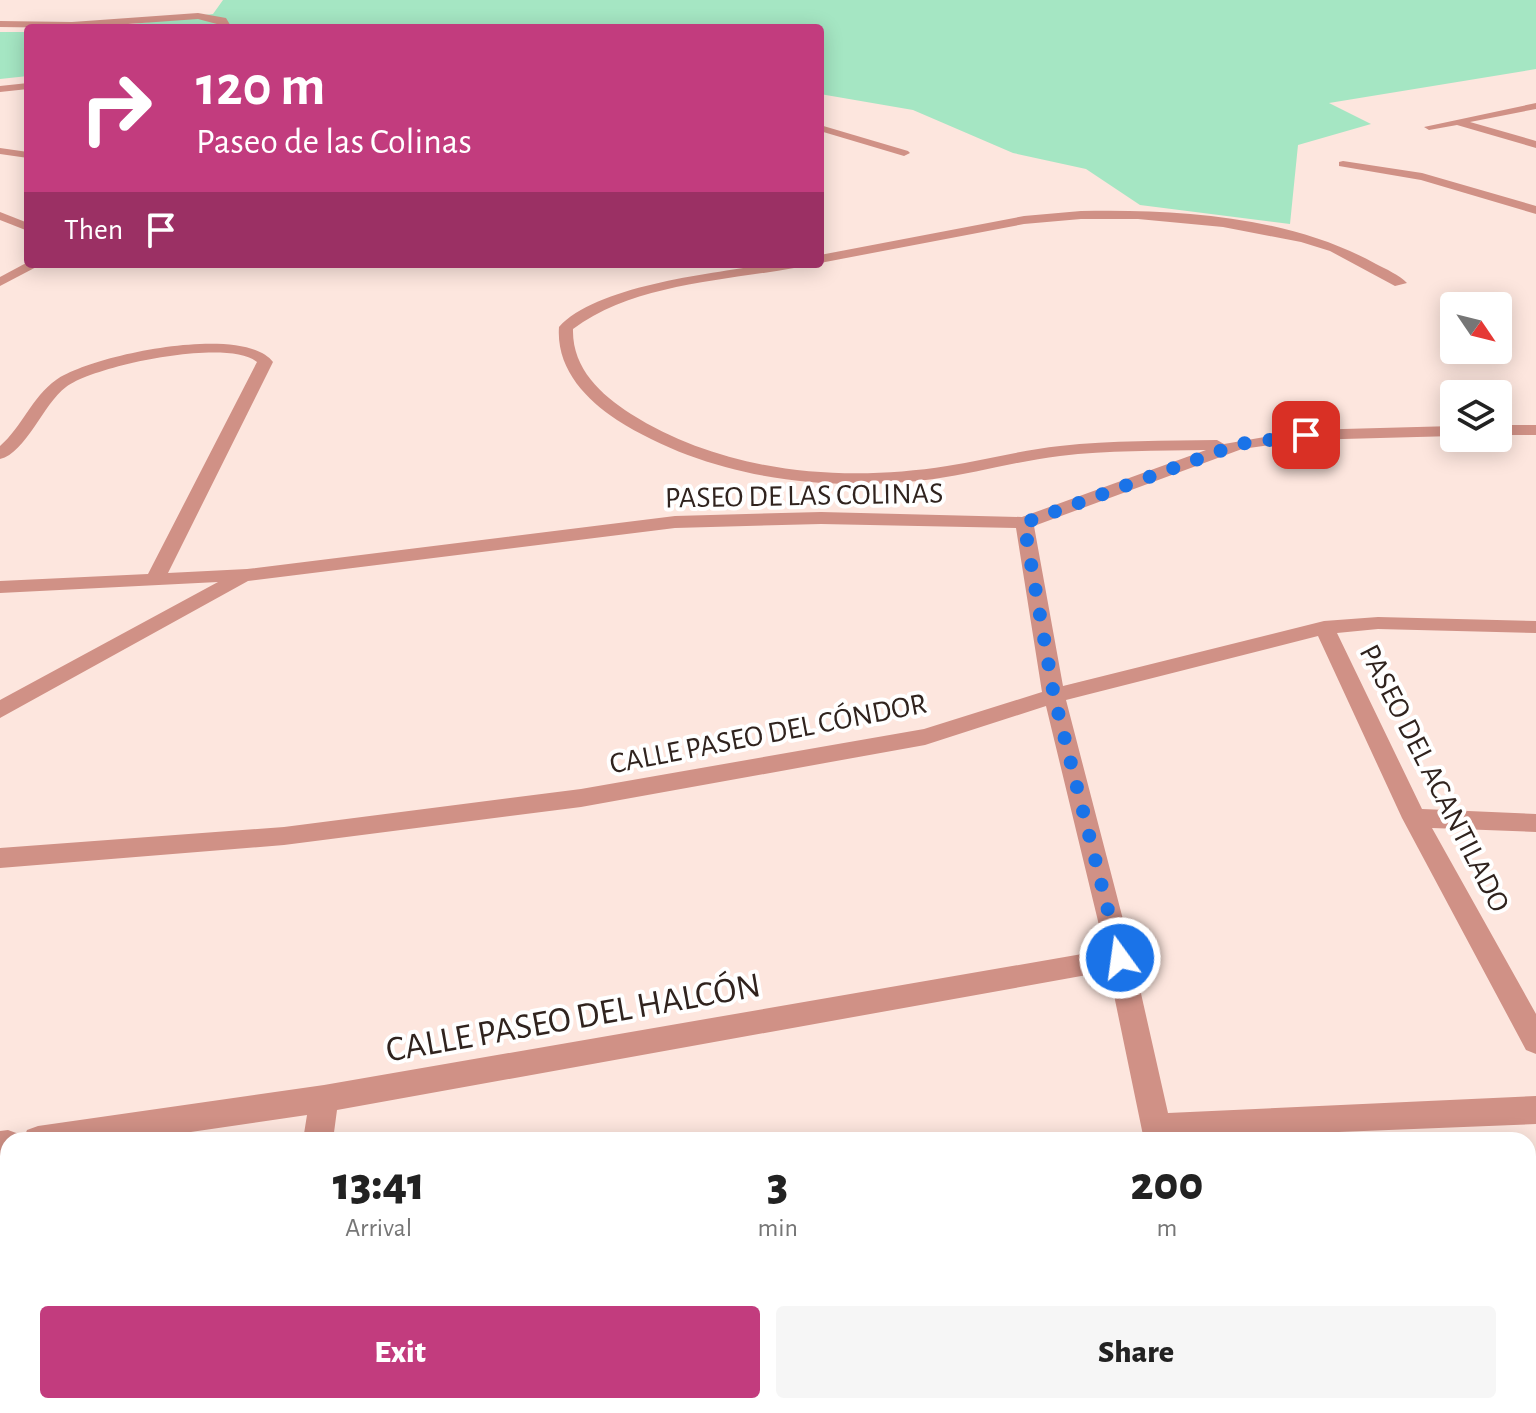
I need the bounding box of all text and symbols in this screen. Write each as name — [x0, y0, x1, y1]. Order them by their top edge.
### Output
icon: right — [64, 56, 168, 160]
text: 120 m — [196, 59, 325, 115]
text: Paseo de las Colinas — [196, 124, 472, 160]
icon: arrive — [139, 208, 183, 252]
text: Then — [64, 215, 123, 245]
north arrow — [1440, 292, 1512, 364]
map controls — [1440, 292, 1512, 452]
button: layers — [1440, 380, 1512, 452]
pin — [1272, 401, 1340, 469]
icon: arrive — [1284, 413, 1328, 457]
street label: PASEO DE LAS COLINAS — [665, 479, 943, 513]
street label: PASEO DEL ACANTILADO — [1354, 640, 1515, 917]
street label: CALLE PASEO DEL CÓNDOR — [607, 687, 929, 779]
position arrow — [1078, 916, 1162, 1000]
street label: CALLE PASEO DEL HALCÓN — [383, 965, 764, 1069]
text: 13:41 — [333, 1161, 425, 1209]
text: 3 — [767, 1161, 788, 1209]
text: 200 — [1131, 1161, 1203, 1209]
text: Arrival — [345, 1215, 412, 1241]
text: min — [757, 1215, 798, 1241]
text: m — [1157, 1215, 1177, 1241]
button: Exit — [40, 1306, 760, 1398]
button: Share — [776, 1306, 1496, 1398]

